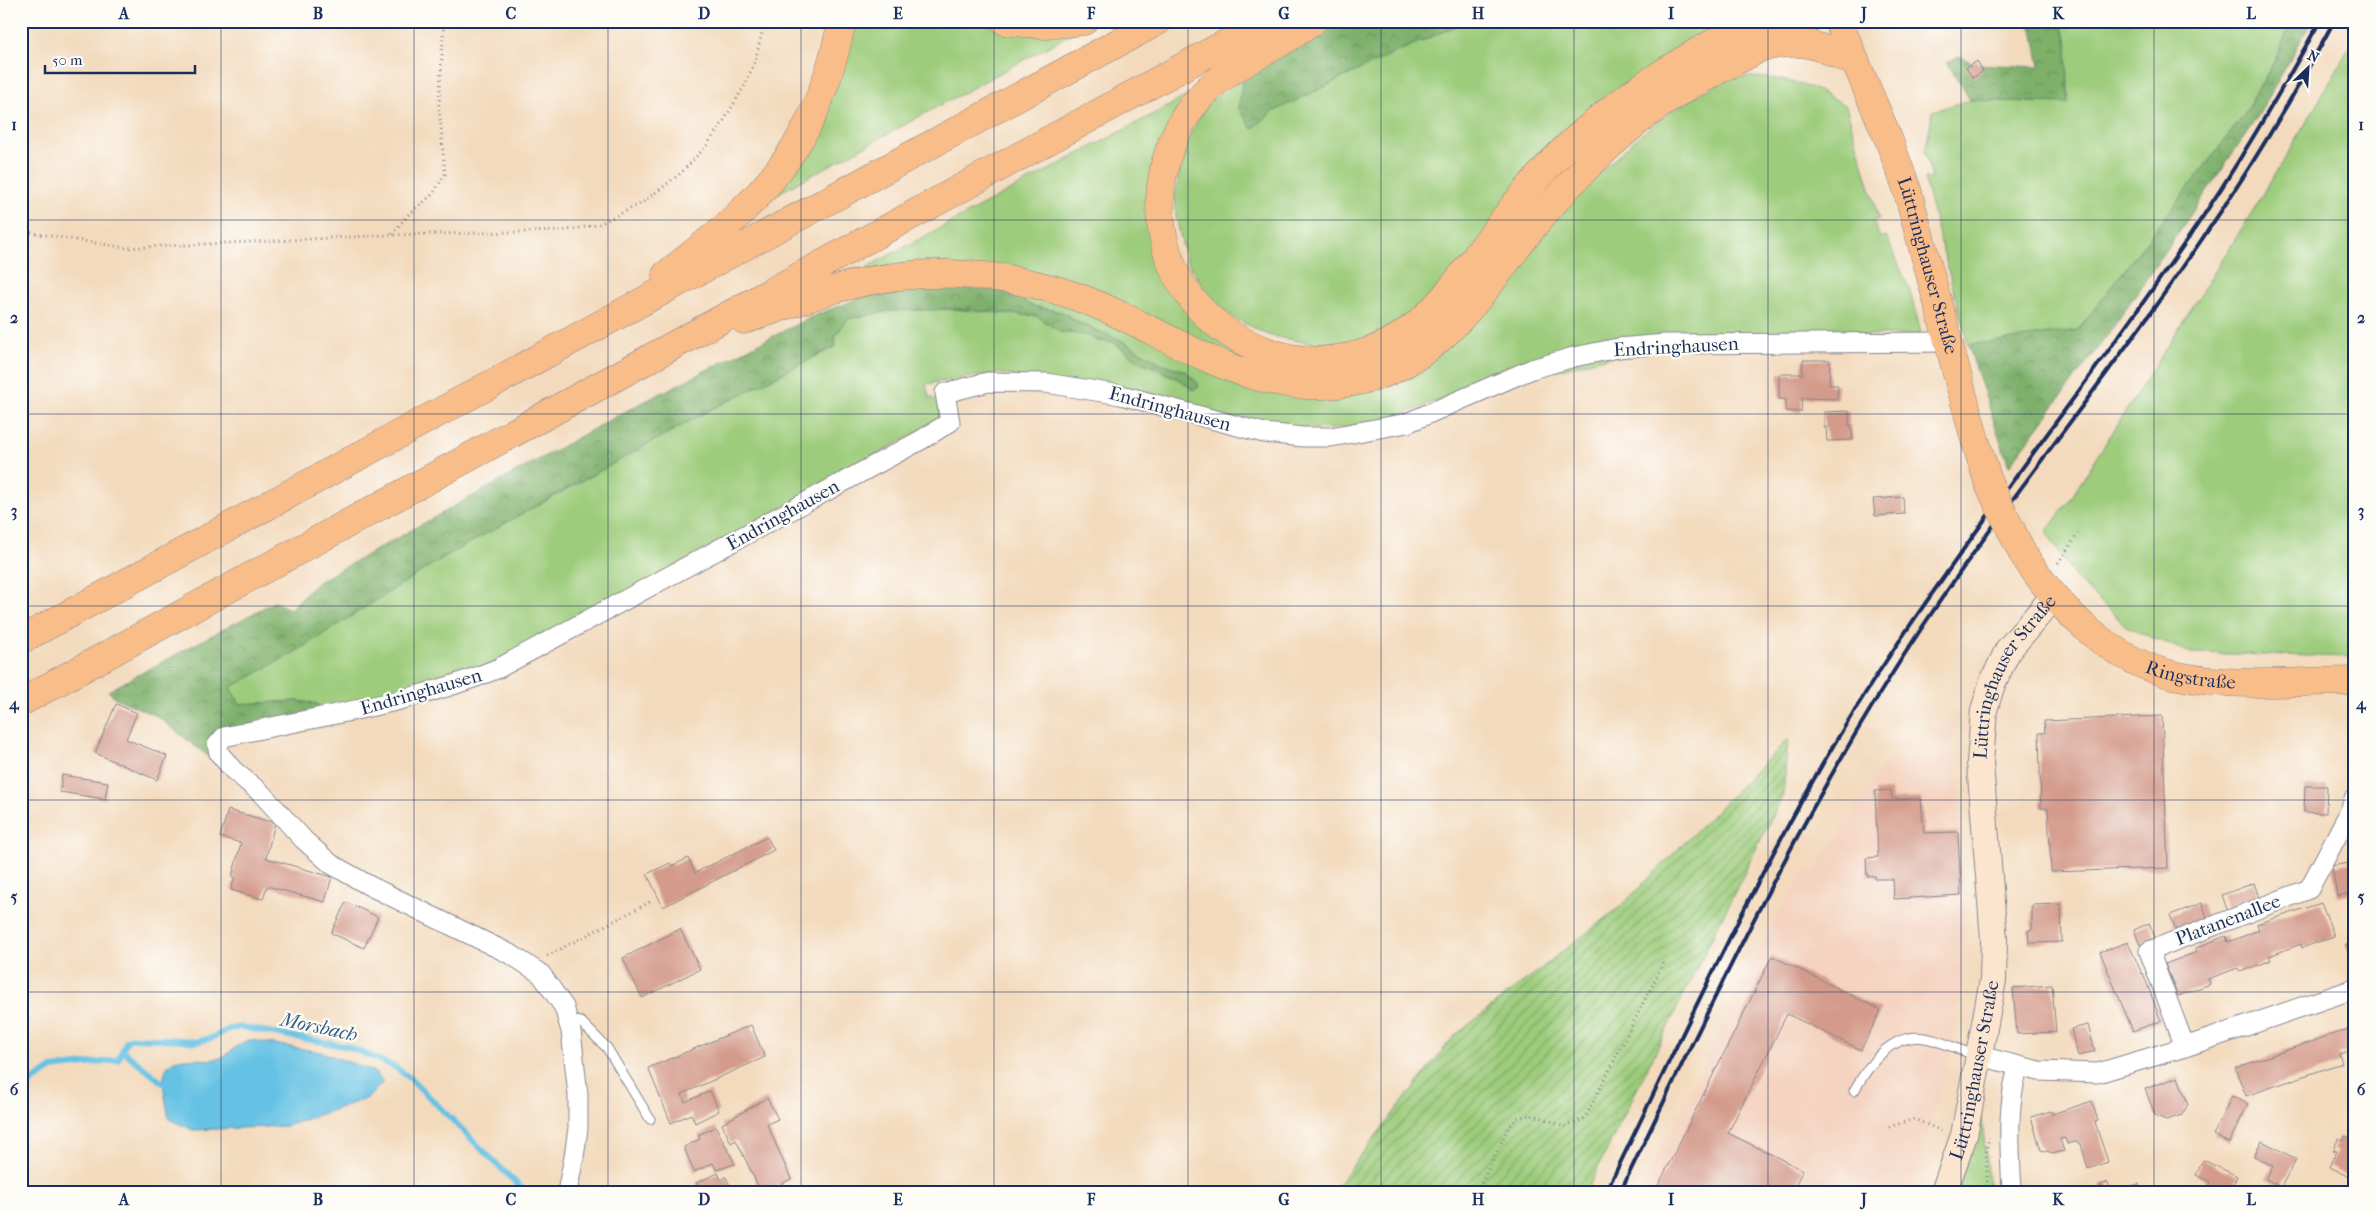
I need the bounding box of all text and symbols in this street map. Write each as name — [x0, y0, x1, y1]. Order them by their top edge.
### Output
text: A — [118, 4, 130, 23]
text: B — [313, 4, 323, 23]
text: C — [506, 4, 517, 23]
text: D — [698, 4, 710, 23]
text: E — [893, 4, 903, 23]
text: F — [1086, 4, 1096, 23]
text: G — [1278, 4, 1290, 23]
text: H — [1472, 4, 1485, 23]
text: I — [1668, 4, 1675, 23]
text: J — [1859, 4, 1867, 24]
text: K — [2052, 4, 2065, 23]
text: L — [2246, 4, 2256, 23]
scale bar — [45, 42, 195, 74]
north arrow — [2282, 42, 2332, 92]
text: N — [2305, 47, 2322, 67]
text: 50 m — [52, 51, 83, 69]
text: 1 — [11, 115, 17, 134]
text: 1 — [2358, 115, 2364, 134]
street label: Lüttringhauser Straße — [1892, 174, 1962, 357]
text: 2 — [10, 308, 18, 327]
text: 2 — [2357, 308, 2365, 327]
street label: Endringhausen — [1613, 333, 1739, 361]
street label: Endringhausen — [1107, 382, 1233, 436]
street label: Endringhausen — [723, 475, 843, 555]
text: 3 — [11, 501, 17, 521]
text: 3 — [2358, 501, 2364, 521]
street label: Lüttringhauser Straße — [1969, 591, 2061, 760]
street label: Ringstraße — [2143, 656, 2236, 694]
street label: Endringhausen — [358, 664, 484, 720]
text: 4 — [8, 694, 20, 714]
text: 4 — [2355, 694, 2367, 714]
text: 5 — [11, 887, 18, 906]
text: 5 — [2358, 887, 2365, 906]
street label: Platanenallee — [2173, 890, 2283, 950]
street label: Lüttringhauser Straße — [1945, 979, 2004, 1163]
water label: Morsbach — [276, 1007, 360, 1046]
text: 6 — [10, 1080, 19, 1099]
text: 6 — [2357, 1080, 2366, 1099]
text: A — [118, 1190, 130, 1209]
text: B — [313, 1190, 323, 1209]
text: C — [506, 1190, 517, 1209]
text: D — [698, 1190, 710, 1209]
text: E — [893, 1190, 903, 1209]
text: F — [1086, 1190, 1096, 1209]
text: G — [1278, 1190, 1290, 1209]
text: H — [1472, 1190, 1485, 1209]
text: I — [1668, 1190, 1675, 1209]
text: J — [1859, 1190, 1867, 1210]
text: K — [2052, 1190, 2065, 1209]
text: L — [2246, 1190, 2256, 1209]

